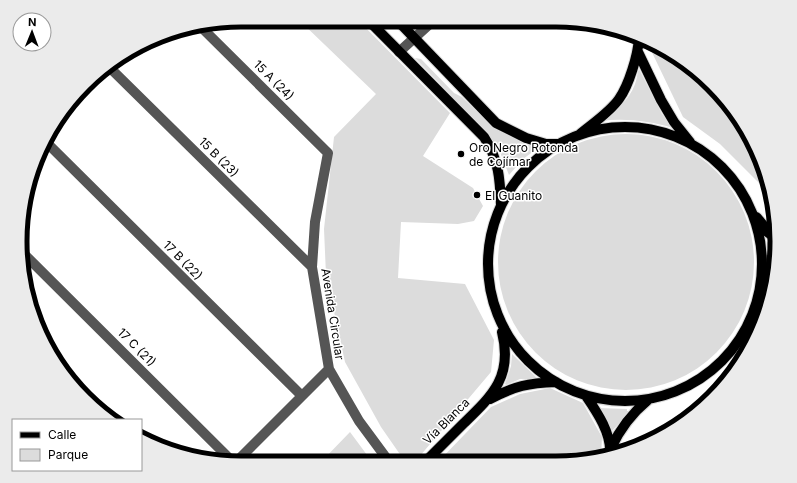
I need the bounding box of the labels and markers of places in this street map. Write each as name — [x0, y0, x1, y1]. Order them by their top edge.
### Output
place label: Oro Negro Rotonda de Cojímar — [469, 140, 578, 169]
marker: Oro Negro Rotonda de Cojímar — [456, 149, 466, 159]
place label: El Guanito — [485, 188, 542, 203]
marker: El Guanito — [472, 190, 482, 200]

